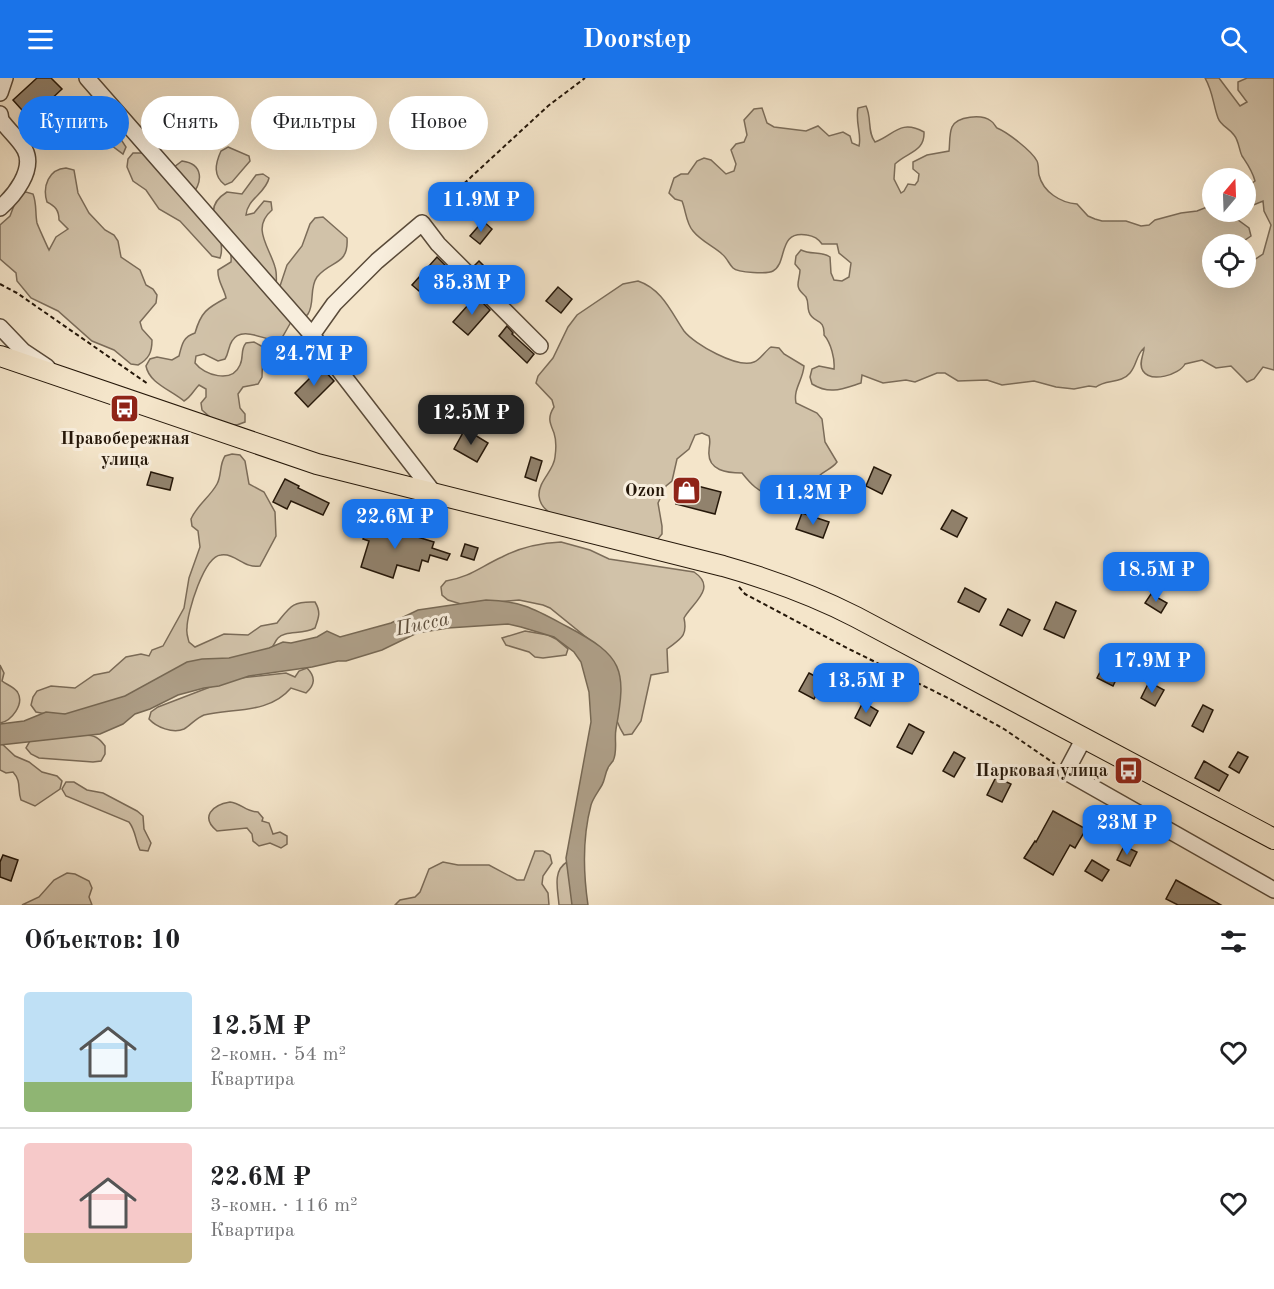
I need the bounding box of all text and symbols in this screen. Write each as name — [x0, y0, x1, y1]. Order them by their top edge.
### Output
icon: menu — [24, 23, 57, 56]
icon: search — [1217, 23, 1250, 56]
text: Doorstep — [582, 26, 692, 53]
chip: Купить — [18, 96, 129, 150]
chip: Снять — [141, 96, 239, 150]
chip: Фильтры — [251, 96, 377, 150]
chip: Новое — [389, 96, 488, 150]
north arrow — [1202, 168, 1256, 222]
map controls — [1202, 168, 1256, 288]
pin: 11.9M ₽ — [426, 182, 536, 233]
text: 11.9M ₽ — [442, 191, 520, 211]
button: locate — [1202, 234, 1256, 288]
pin: 35.3M ₽ — [417, 265, 527, 316]
text: 35.3M ₽ — [433, 274, 511, 294]
pin: 24.7M ₽ — [259, 336, 369, 387]
text: 24.7M ₽ — [275, 345, 353, 365]
bus stop icon: Правобережная улица — [109, 393, 141, 425]
pin: 12.5M ₽ — [416, 395, 526, 446]
text: 12.5M ₽ — [432, 404, 510, 424]
place label: Правобережная улица — [60, 430, 190, 469]
shop icon: Ozon — [670, 474, 702, 506]
pin: 11.2M ₽ — [758, 475, 868, 526]
place label: Ozon — [625, 482, 665, 500]
text: 11.2M ₽ — [774, 484, 852, 504]
pin: 22.6M ₽ — [340, 499, 450, 550]
text: 22.6M ₽ — [356, 508, 434, 528]
pin: 18.5M ₽ — [1101, 552, 1211, 603]
text: 18.5M ₽ — [1117, 561, 1195, 581]
water label: Писса — [393, 609, 452, 641]
pin: 17.9M ₽ — [1097, 643, 1207, 694]
text: 17.9M ₽ — [1113, 652, 1191, 672]
pin: 13.5M ₽ — [811, 663, 921, 714]
text: 13.5M ₽ — [827, 672, 905, 692]
bus stop icon: Парковая улица — [1113, 754, 1145, 786]
place label: Парковая улица — [975, 762, 1108, 780]
pin: 23M ₽ — [1085, 805, 1169, 856]
text: 23M ₽ — [1097, 814, 1157, 834]
icon: filters — [1217, 925, 1250, 958]
text: Объектов: 10 — [24, 928, 180, 954]
text: 12.5M ₽ — [210, 1014, 311, 1040]
icon: home — [72, 1016, 144, 1088]
icon: heart — [1217, 1036, 1250, 1069]
text: 2-комн. · 54 m² — [210, 1045, 346, 1065]
text: Квартира — [210, 1070, 295, 1090]
text: 22.6M ₽ — [210, 1165, 311, 1191]
icon: home — [72, 1167, 144, 1239]
icon: heart — [1217, 1187, 1250, 1220]
text: 3-комн. · 116 m² — [210, 1196, 358, 1216]
text: Квартира — [210, 1221, 295, 1241]

